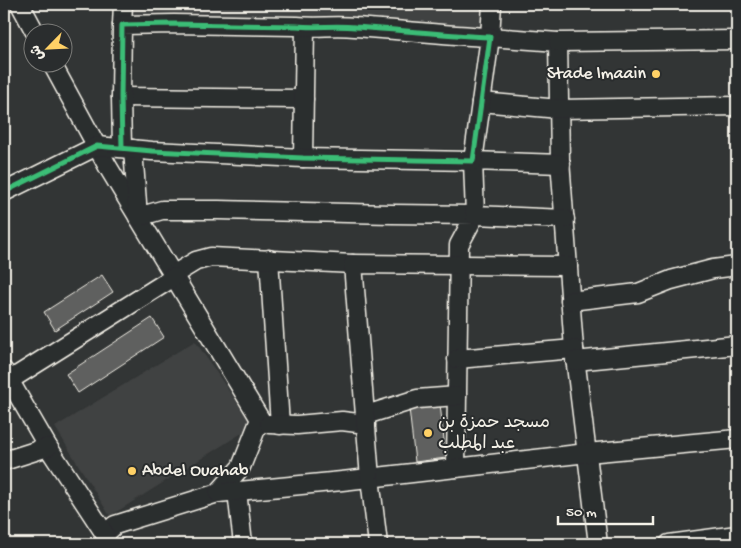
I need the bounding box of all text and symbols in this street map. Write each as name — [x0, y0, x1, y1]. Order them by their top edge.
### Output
north arrow — [22, 22, 72, 72]
text: ش — [28, 42, 49, 63]
place label: Stade lmaain — [547, 64, 646, 85]
marker: Stade lmaain — [650, 68, 662, 80]
place label: مسجد حمزة بن عبد المطلب — [438, 413, 550, 455]
marker: مسجد حمزة بن عبد المطلب — [422, 427, 434, 439]
place label: Abdel Ouahab — [142, 461, 249, 482]
marker: Abdel Ouahab — [126, 465, 138, 477]
scale bar — [558, 493, 654, 525]
text: 50 m — [566, 504, 597, 522]

